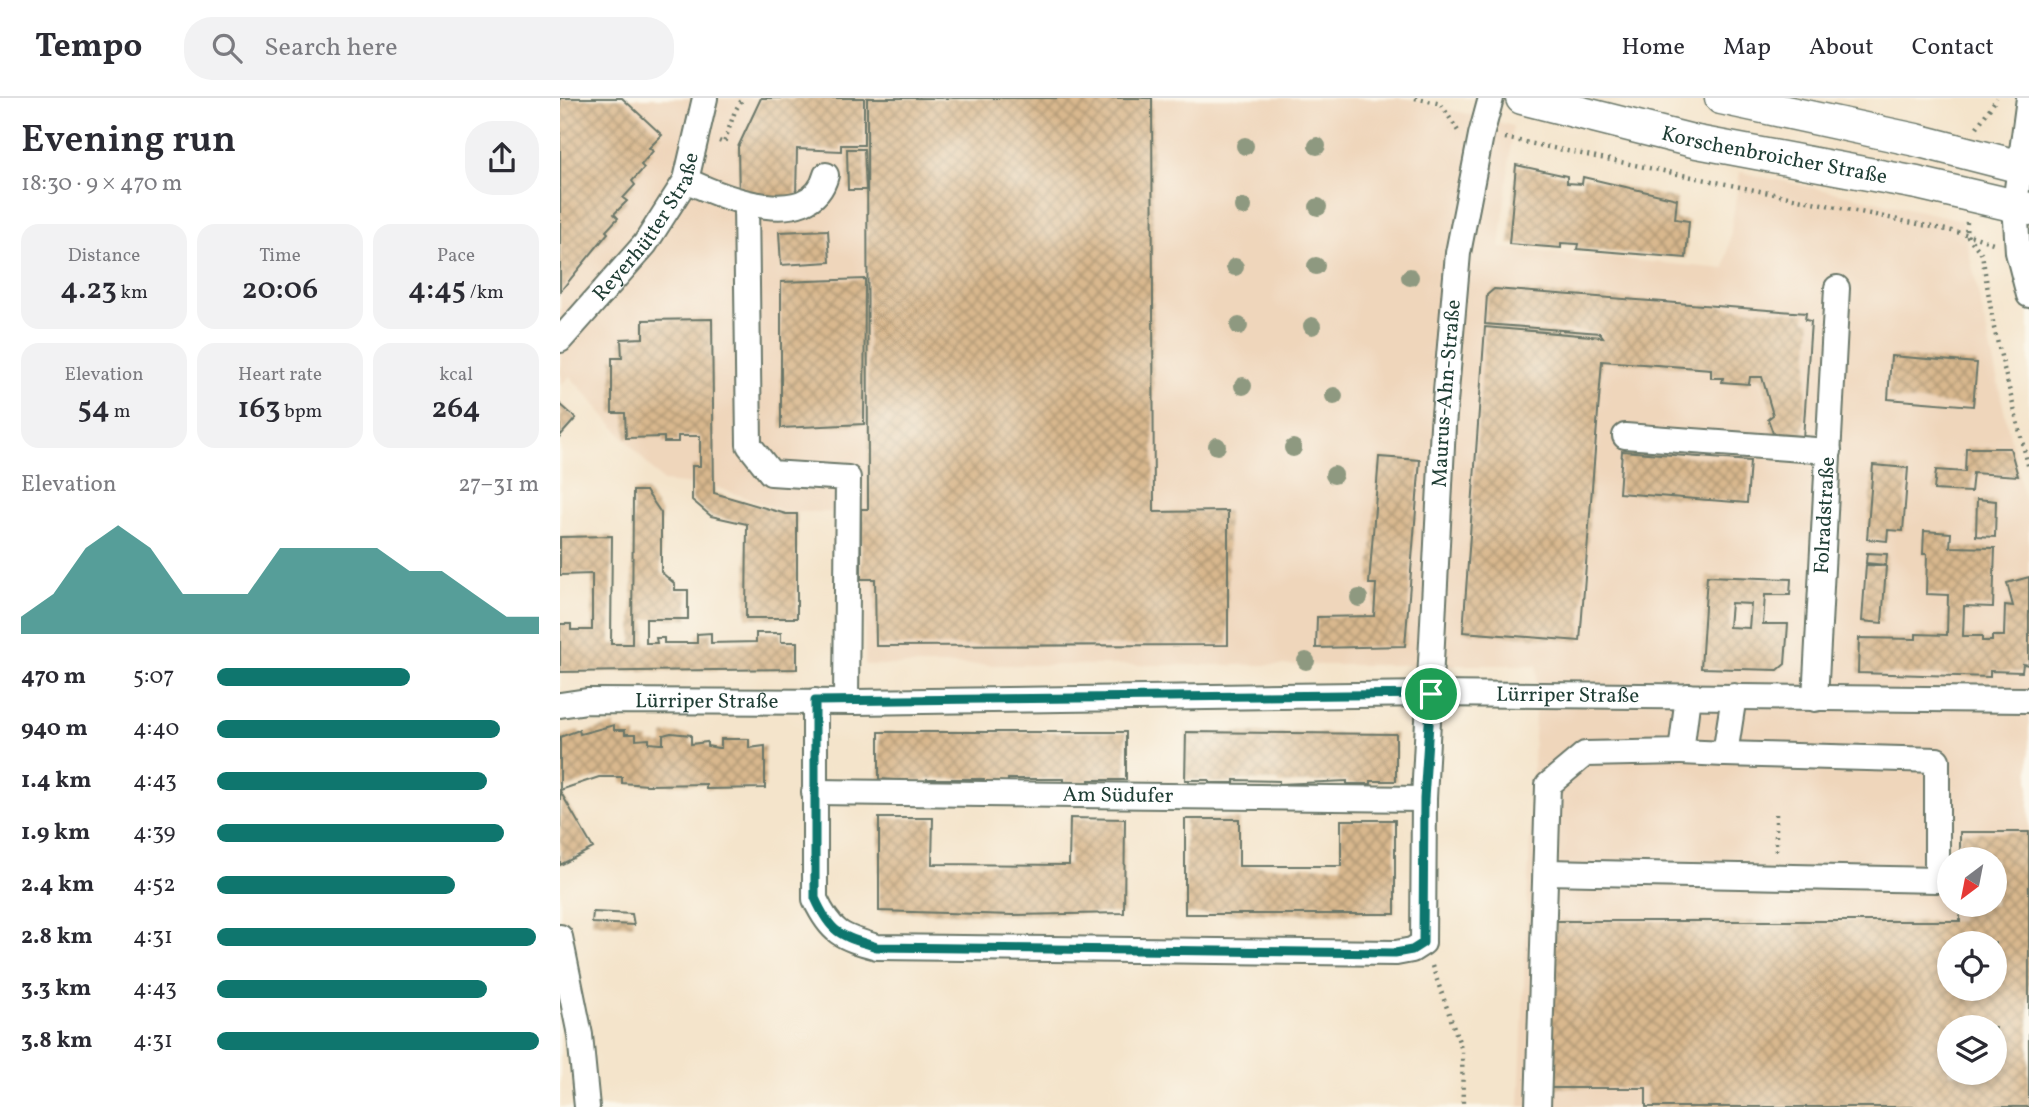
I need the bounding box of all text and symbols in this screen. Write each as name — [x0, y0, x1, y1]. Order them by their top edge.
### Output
search box — [184, 17, 674, 80]
text: Tempo — [35, 25, 142, 71]
icon: search — [208, 29, 246, 67]
text: Search here — [264, 30, 398, 66]
text: Home — [1621, 31, 1685, 65]
text: Map — [1723, 31, 1771, 65]
text: About — [1809, 31, 1874, 65]
text: Contact — [1912, 31, 1994, 65]
text: Evening run — [21, 115, 236, 168]
street label: Korschenbroicher Straße — [1658, 119, 1890, 192]
button: share — [465, 121, 539, 195]
street label: Reyerhütter Straße — [586, 150, 706, 308]
text: 18:30 · 9 × 470 m — [21, 168, 182, 200]
text: Distance — [68, 243, 140, 269]
text: Time — [259, 243, 301, 269]
text: Pace — [437, 243, 475, 269]
text: 4.23 — [60, 269, 117, 311]
text: 20:06 — [242, 269, 318, 311]
text: 4:45 — [408, 269, 466, 311]
text: km — [117, 280, 148, 306]
text: /km — [466, 280, 504, 306]
street label: Maurus-Ahn-Straße — [1425, 298, 1468, 488]
text: Elevation — [65, 362, 143, 388]
text: Heart rate — [238, 362, 322, 388]
text: kcal — [439, 362, 473, 388]
text: 54 — [77, 388, 110, 430]
text: 163 — [238, 388, 281, 430]
text: 264 — [431, 388, 481, 430]
text: m — [110, 399, 131, 425]
text: bpm — [281, 399, 322, 425]
street label: Folradstraße — [1807, 456, 1842, 575]
text: Elevation — [21, 469, 117, 501]
text: 27–31 m — [458, 469, 539, 501]
text: 470 m — [21, 661, 86, 693]
text: 5:07 — [133, 661, 174, 693]
pin — [1401, 664, 1461, 724]
icon: arrive — [1412, 675, 1450, 713]
street label: Lürriper Straße — [1496, 680, 1640, 711]
street label: Lürriper Straße — [635, 687, 778, 716]
text: 940 m — [21, 713, 88, 745]
text: 4:40 — [133, 713, 179, 745]
text: 1.4 km — [21, 765, 92, 797]
text: 4:43 — [133, 765, 177, 797]
street label: Am Südufer — [1062, 780, 1174, 811]
text: 1.9 km — [21, 817, 90, 849]
text: 4:39 — [133, 817, 175, 849]
north arrow — [1937, 847, 2007, 917]
map controls — [1937, 847, 2007, 1085]
text: 2.4 km — [21, 869, 94, 901]
text: 4:52 — [133, 869, 176, 901]
text: 2.8 km — [21, 921, 93, 953]
text: 4:31 — [133, 921, 173, 953]
button: locate — [1937, 931, 2007, 1001]
text: 3.3 km — [21, 973, 91, 1005]
text: 4:43 — [133, 973, 177, 1005]
button: layers — [1937, 1015, 2007, 1085]
text: 3.8 km — [21, 1025, 93, 1057]
text: 4:31 — [133, 1025, 173, 1057]

